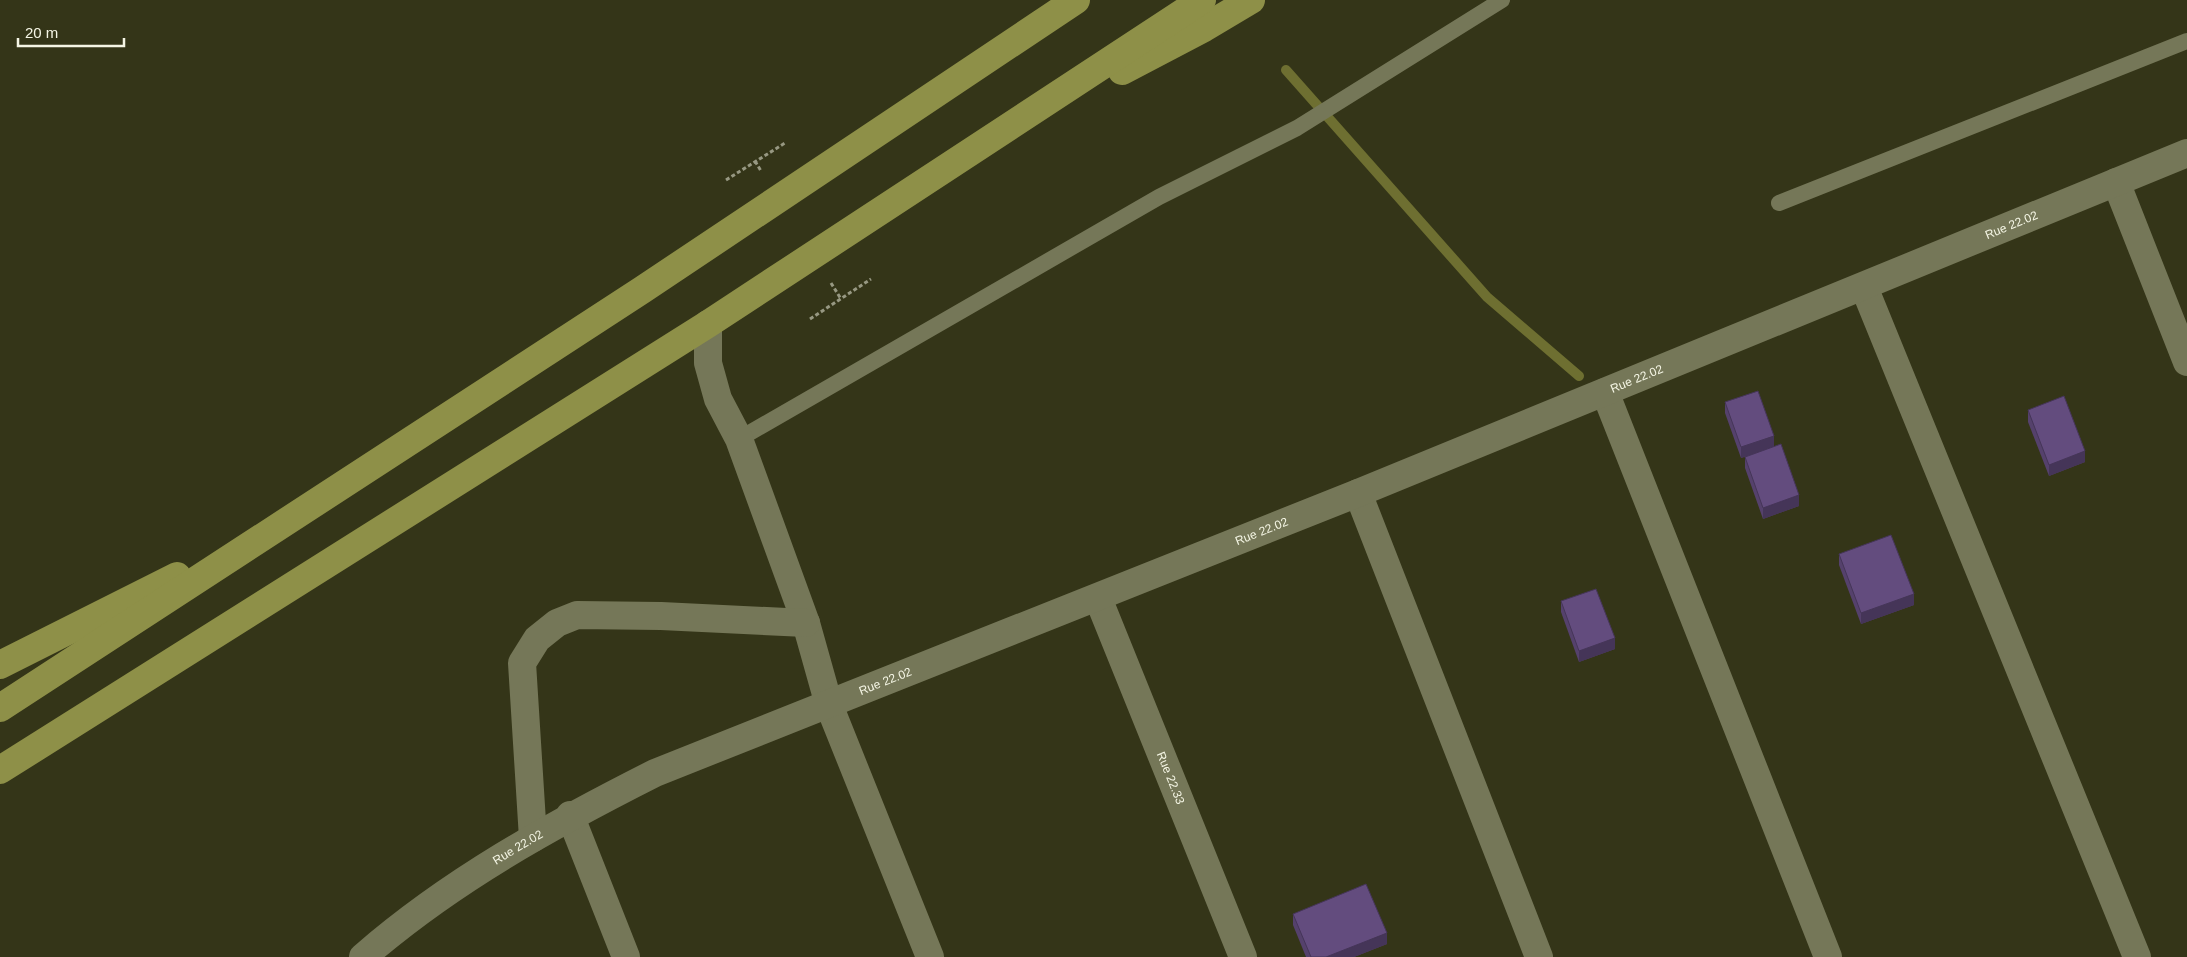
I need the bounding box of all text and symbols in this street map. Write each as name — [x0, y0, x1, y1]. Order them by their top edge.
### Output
scale bar — [18, 15, 124, 47]
text: 20 m — [25, 24, 58, 41]
street label: Rue 22.02 — [1983, 208, 2040, 242]
street label: Rue 22.02 — [1608, 362, 1665, 396]
street label: Rue 22.02 — [1233, 515, 1290, 548]
street label: Rue 22.02 — [857, 664, 914, 698]
street label: Rue 22.33 — [1154, 750, 1188, 807]
street label: Rue 22.02 — [490, 827, 545, 867]

